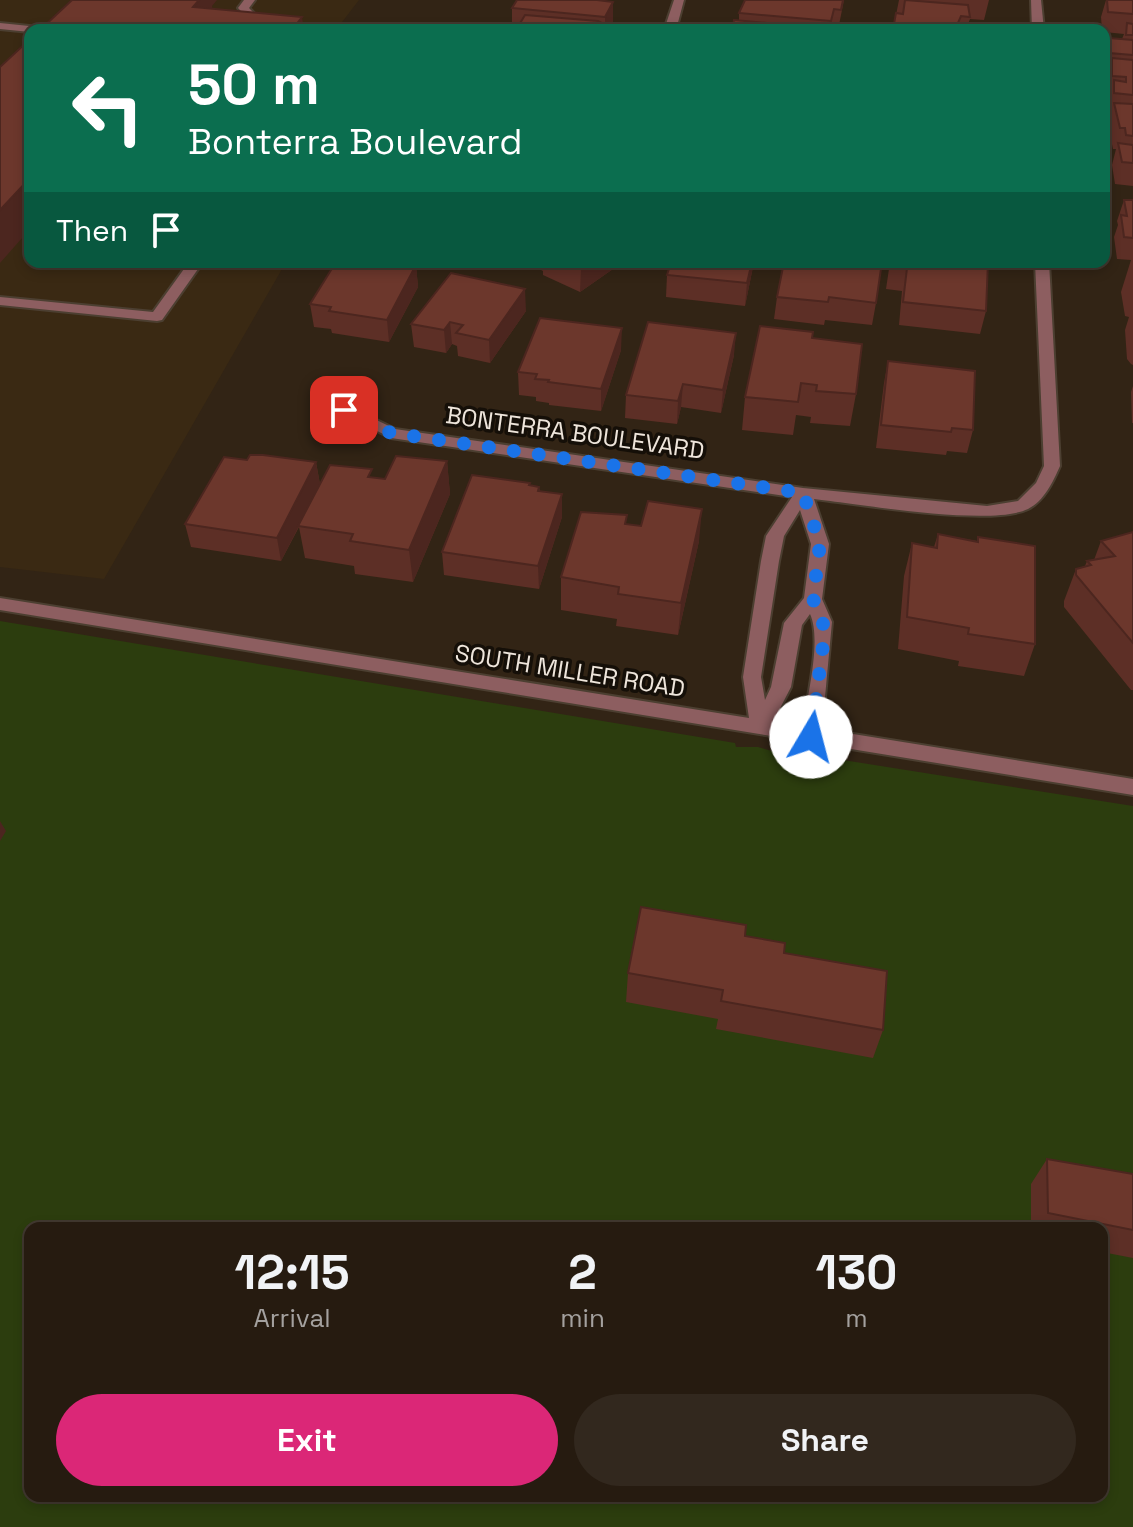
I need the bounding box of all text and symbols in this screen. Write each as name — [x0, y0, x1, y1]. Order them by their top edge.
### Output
text: 50 m — [188, 49, 320, 120]
icon: left — [56, 56, 160, 160]
text: Bonterra Boulevard — [188, 119, 522, 165]
icon: arrive — [144, 208, 188, 252]
text: Then — [56, 211, 128, 250]
pin — [310, 376, 378, 444]
icon: arrive — [322, 388, 366, 432]
street label: BONTERRA BOULEVARD — [444, 399, 706, 466]
street label: SOUTH MILLER ROAD — [453, 637, 687, 704]
position arrow — [769, 695, 853, 779]
text: 12:15 — [235, 1242, 350, 1303]
text: 2 — [568, 1242, 597, 1303]
text: 130 — [815, 1242, 897, 1303]
text: Arrival — [253, 1301, 331, 1335]
text: min — [560, 1301, 605, 1335]
text: m — [845, 1301, 868, 1335]
button: Exit — [56, 1394, 558, 1486]
button: Share — [574, 1394, 1076, 1486]

